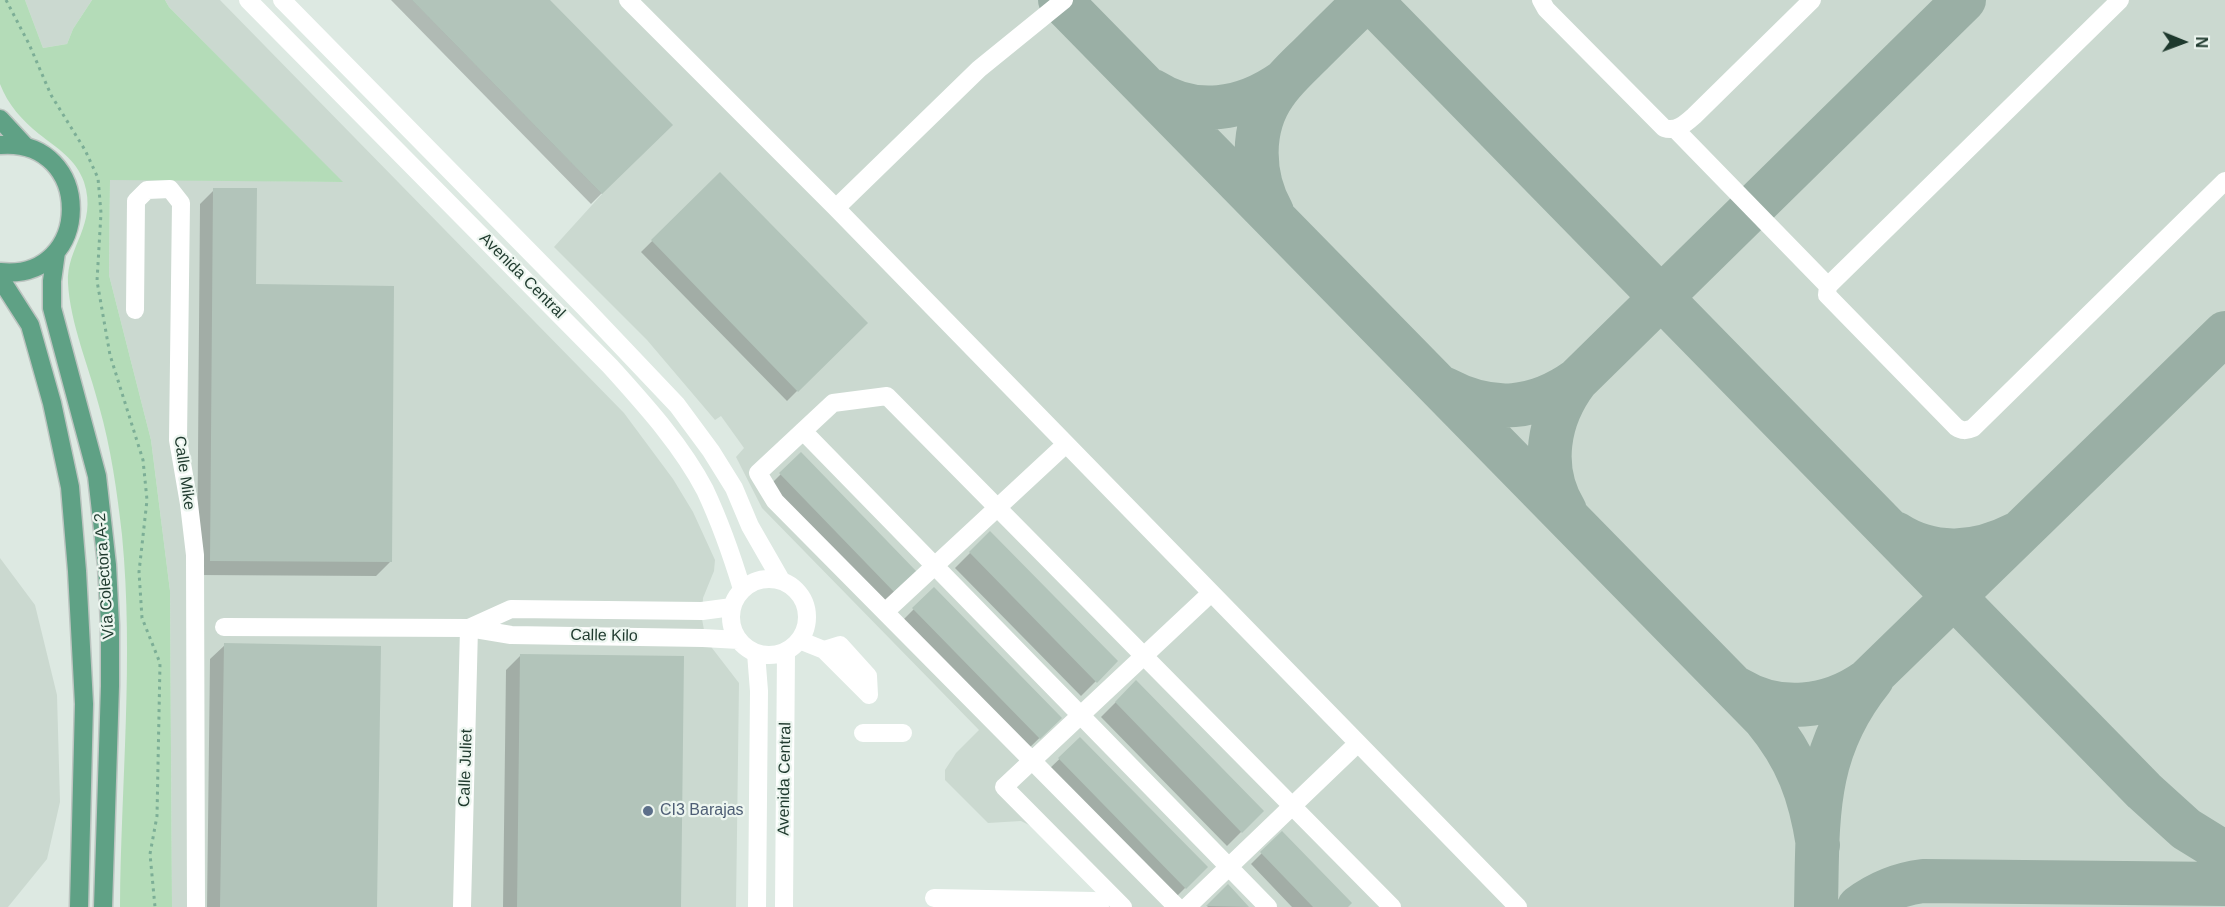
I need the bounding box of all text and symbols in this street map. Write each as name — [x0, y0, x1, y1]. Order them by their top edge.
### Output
north arrow — [2153, 12, 2213, 72]
text: N — [2193, 36, 2210, 48]
street label: Avenida Central — [475, 229, 569, 323]
street label: Calle Mike — [169, 435, 199, 511]
street label: Vía Colectora A-2 — [91, 512, 119, 640]
street label: Calle Kilo — [570, 626, 638, 646]
street label: Avenida Central — [774, 722, 796, 836]
street label: Calle Juliet — [455, 729, 477, 807]
place label: CI3 Barajas — [660, 801, 744, 821]
marker: CI3 Barajas — [641, 804, 655, 818]

